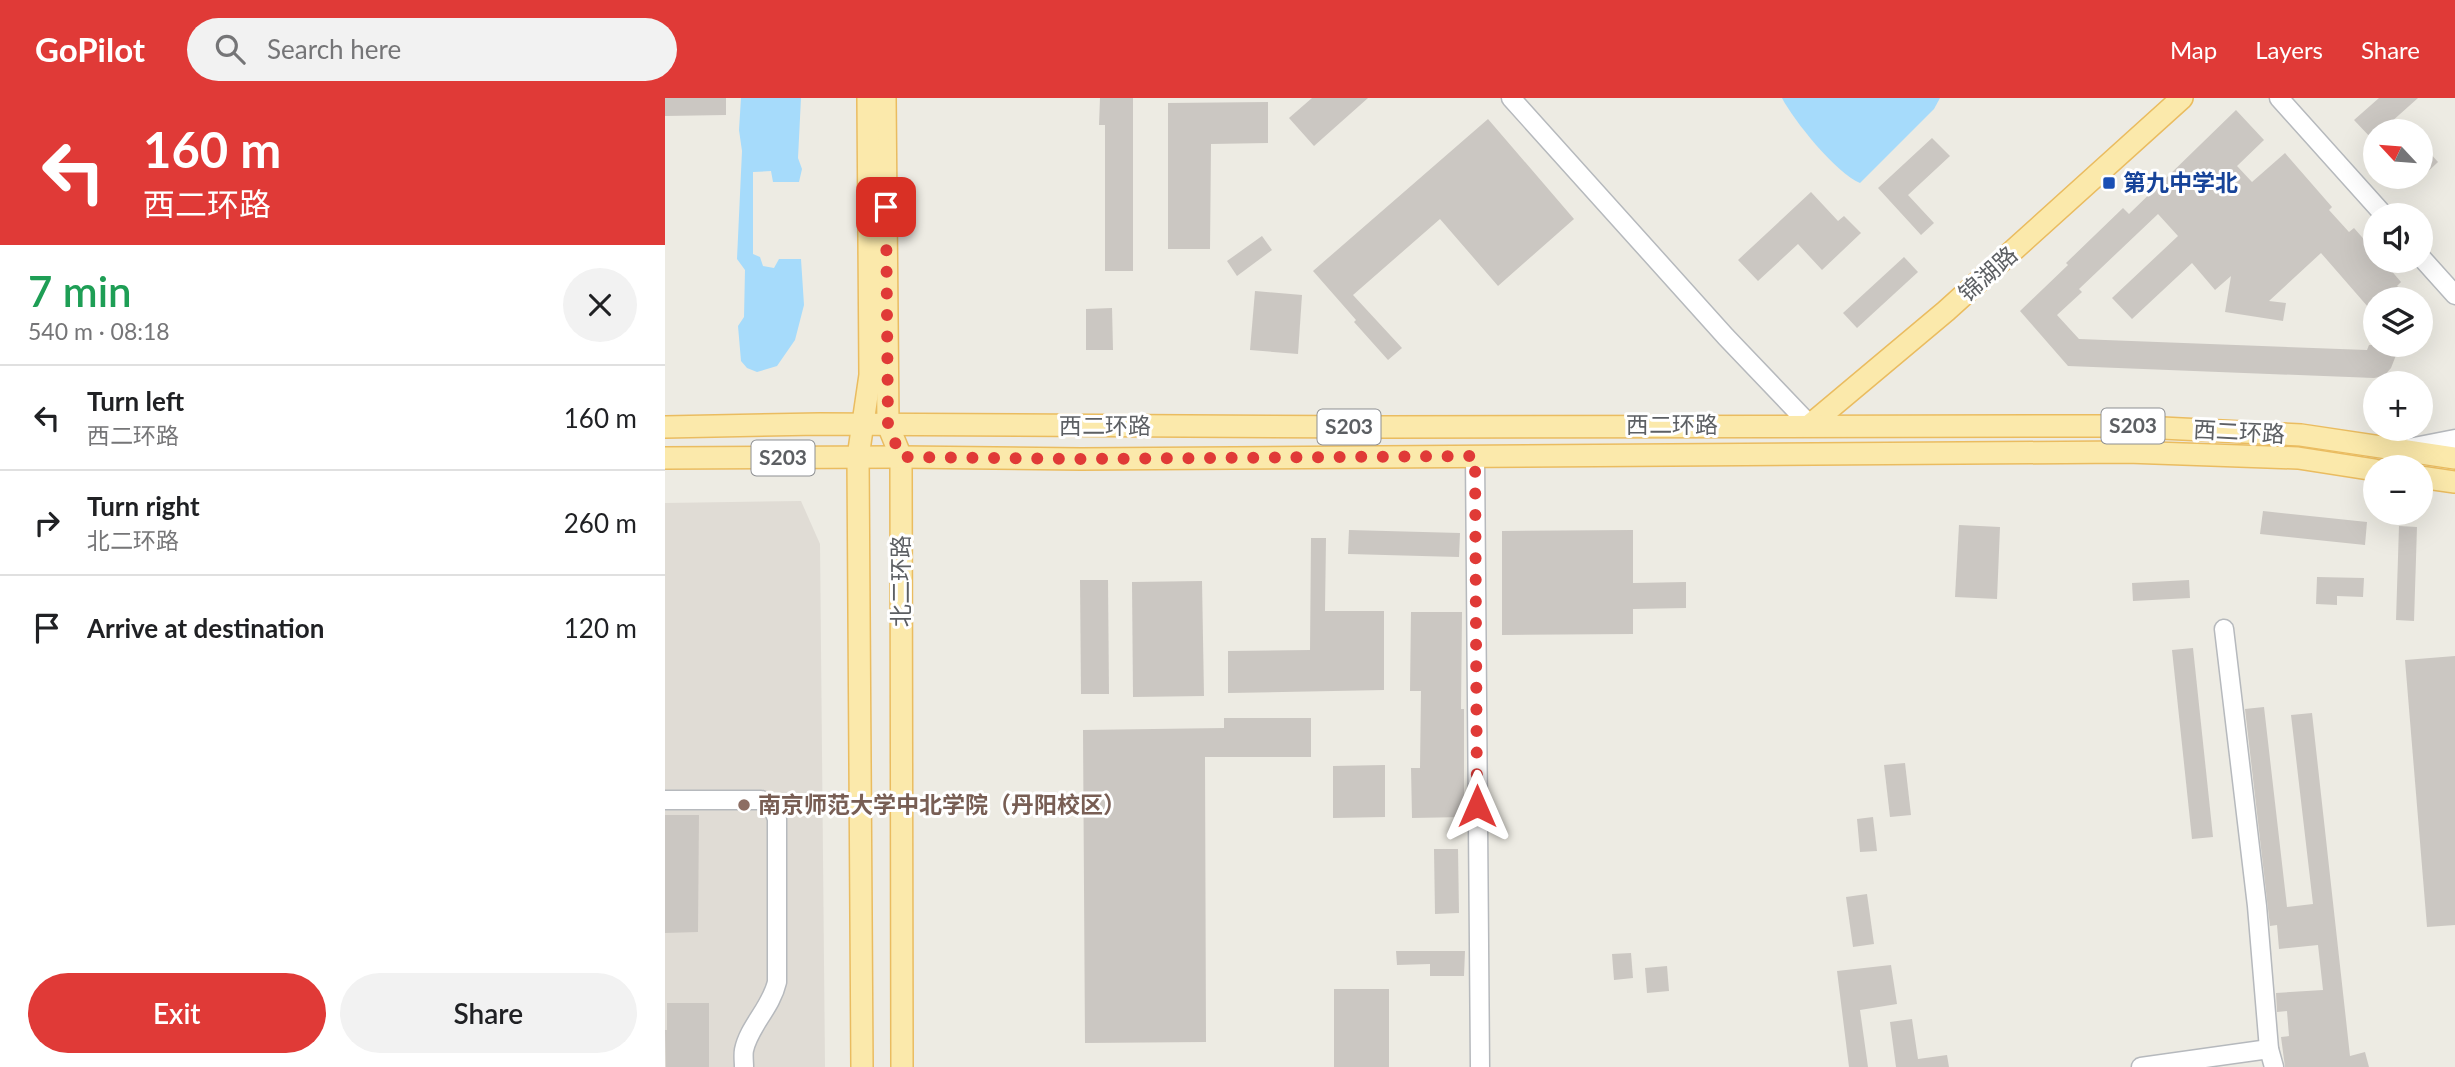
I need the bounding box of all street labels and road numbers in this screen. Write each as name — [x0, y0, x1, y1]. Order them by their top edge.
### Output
street label: 锦湖路 — [1952, 240, 2022, 307]
road number: S203 — [2101, 408, 2165, 444]
road number: S203 — [1317, 410, 1381, 444]
street label: 西二环路 — [1626, 410, 1718, 438]
street label: 西二环路 — [1059, 411, 1151, 439]
street label: 西二环路 — [2192, 415, 2286, 447]
road number: S203 — [751, 440, 815, 476]
street label: 北二环路 — [886, 535, 914, 627]

